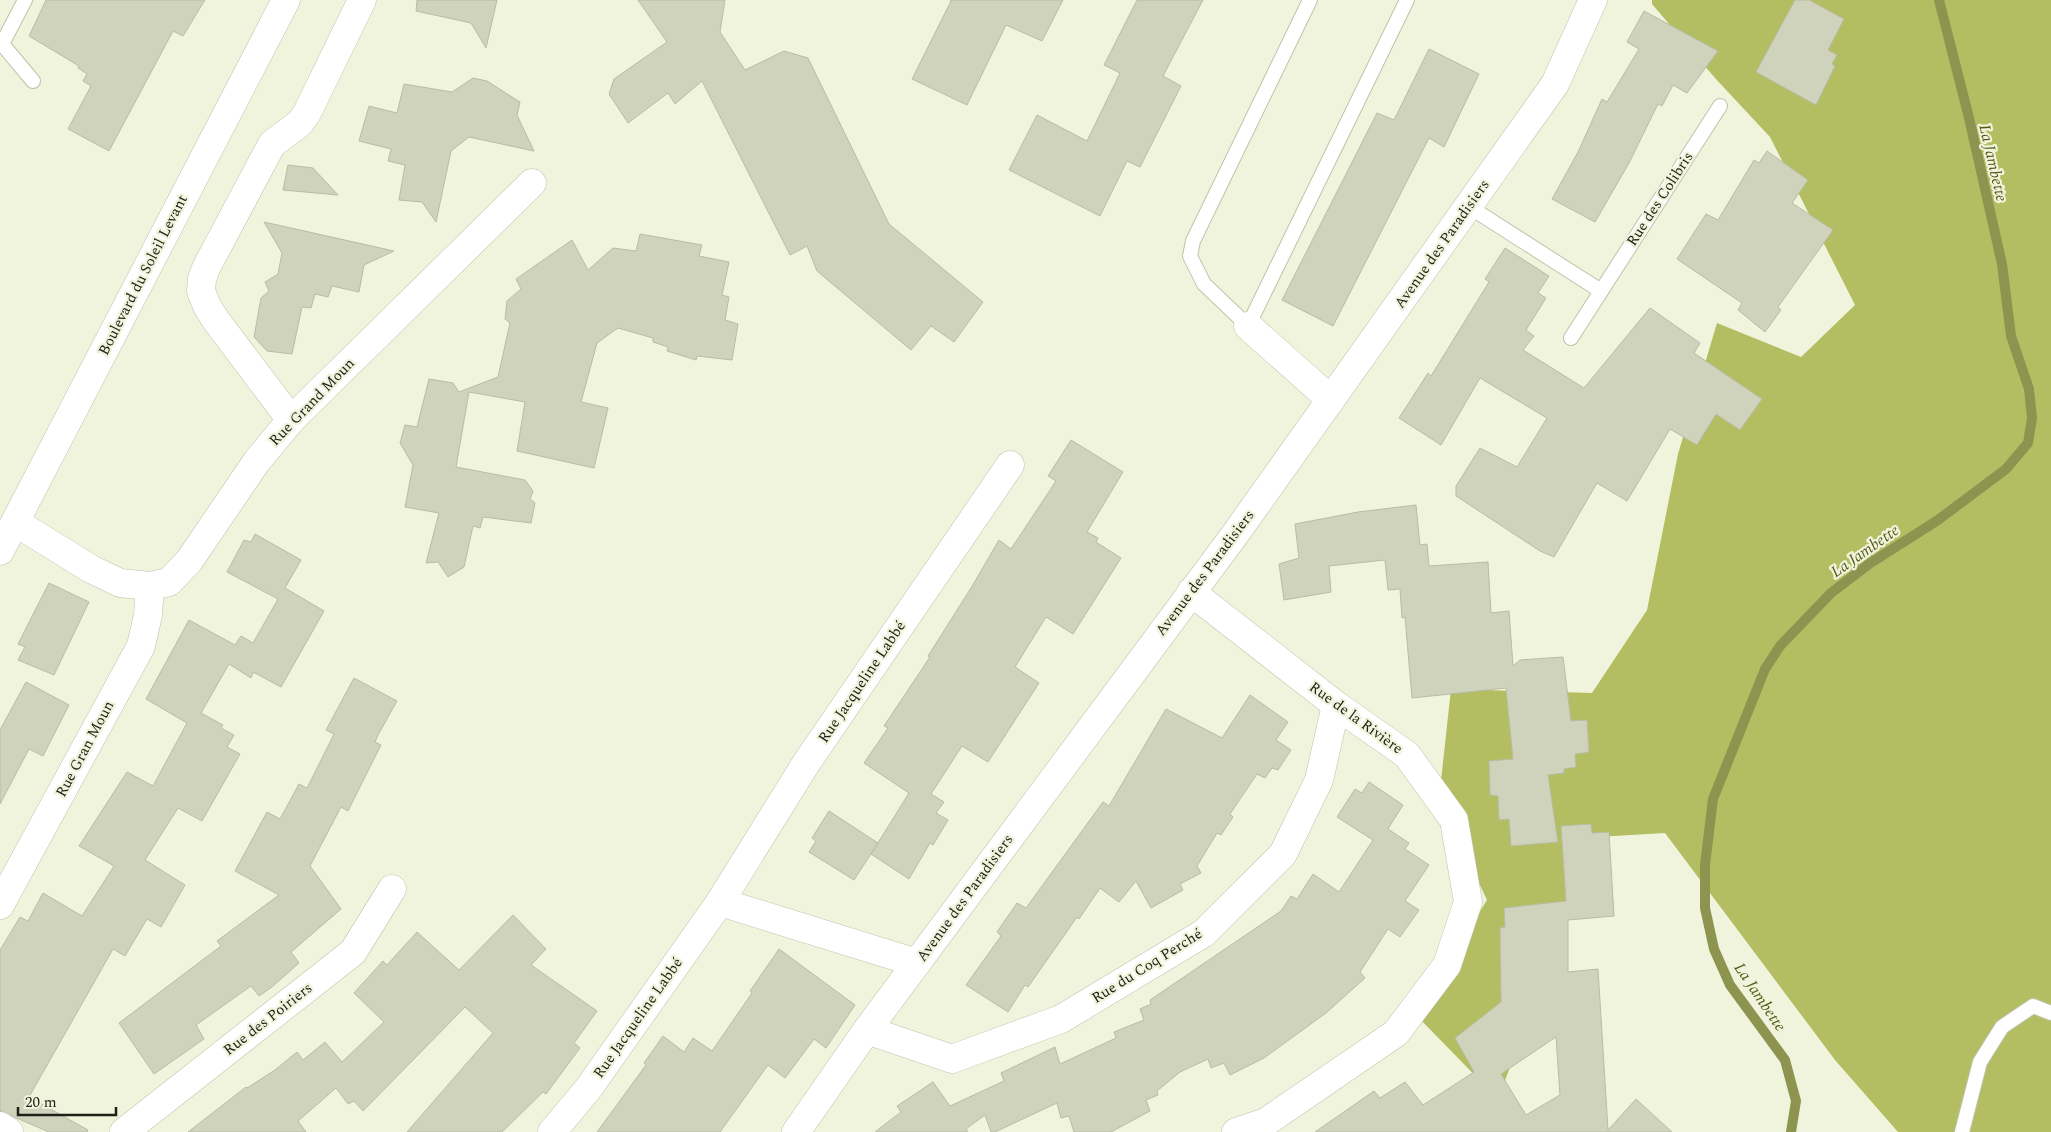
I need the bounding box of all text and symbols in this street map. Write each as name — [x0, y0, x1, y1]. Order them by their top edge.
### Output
water label: La Jambette — [1972, 122, 2014, 204]
street label: Rue des Colibris — [1621, 147, 1699, 251]
street label: Avenue des Paradisiers — [1389, 175, 1495, 313]
street label: Boulevard du Soleil Levant — [92, 191, 194, 359]
street label: Rue Grand Moun — [264, 353, 360, 451]
street label: Avenue des Paradisiers — [1150, 505, 1260, 641]
water label: La Jambette — [1826, 519, 1904, 583]
street label: Rue Jacqueline Labbé — [812, 616, 912, 748]
street label: Rue de la Rivière — [1304, 676, 1408, 760]
street label: Rue Gran Moun — [50, 696, 120, 801]
street label: Avenue des Paradisiers — [911, 829, 1019, 967]
street label: Rue du Coq Perché — [1087, 923, 1207, 1009]
street label: Rue Jacqueline Labbé — [588, 953, 688, 1083]
water label: La Jambette — [1728, 958, 1792, 1036]
street label: Rue des Poiriers — [219, 977, 317, 1061]
scale bar — [18, 1084, 115, 1116]
text: 20 m — [25, 1091, 57, 1114]

